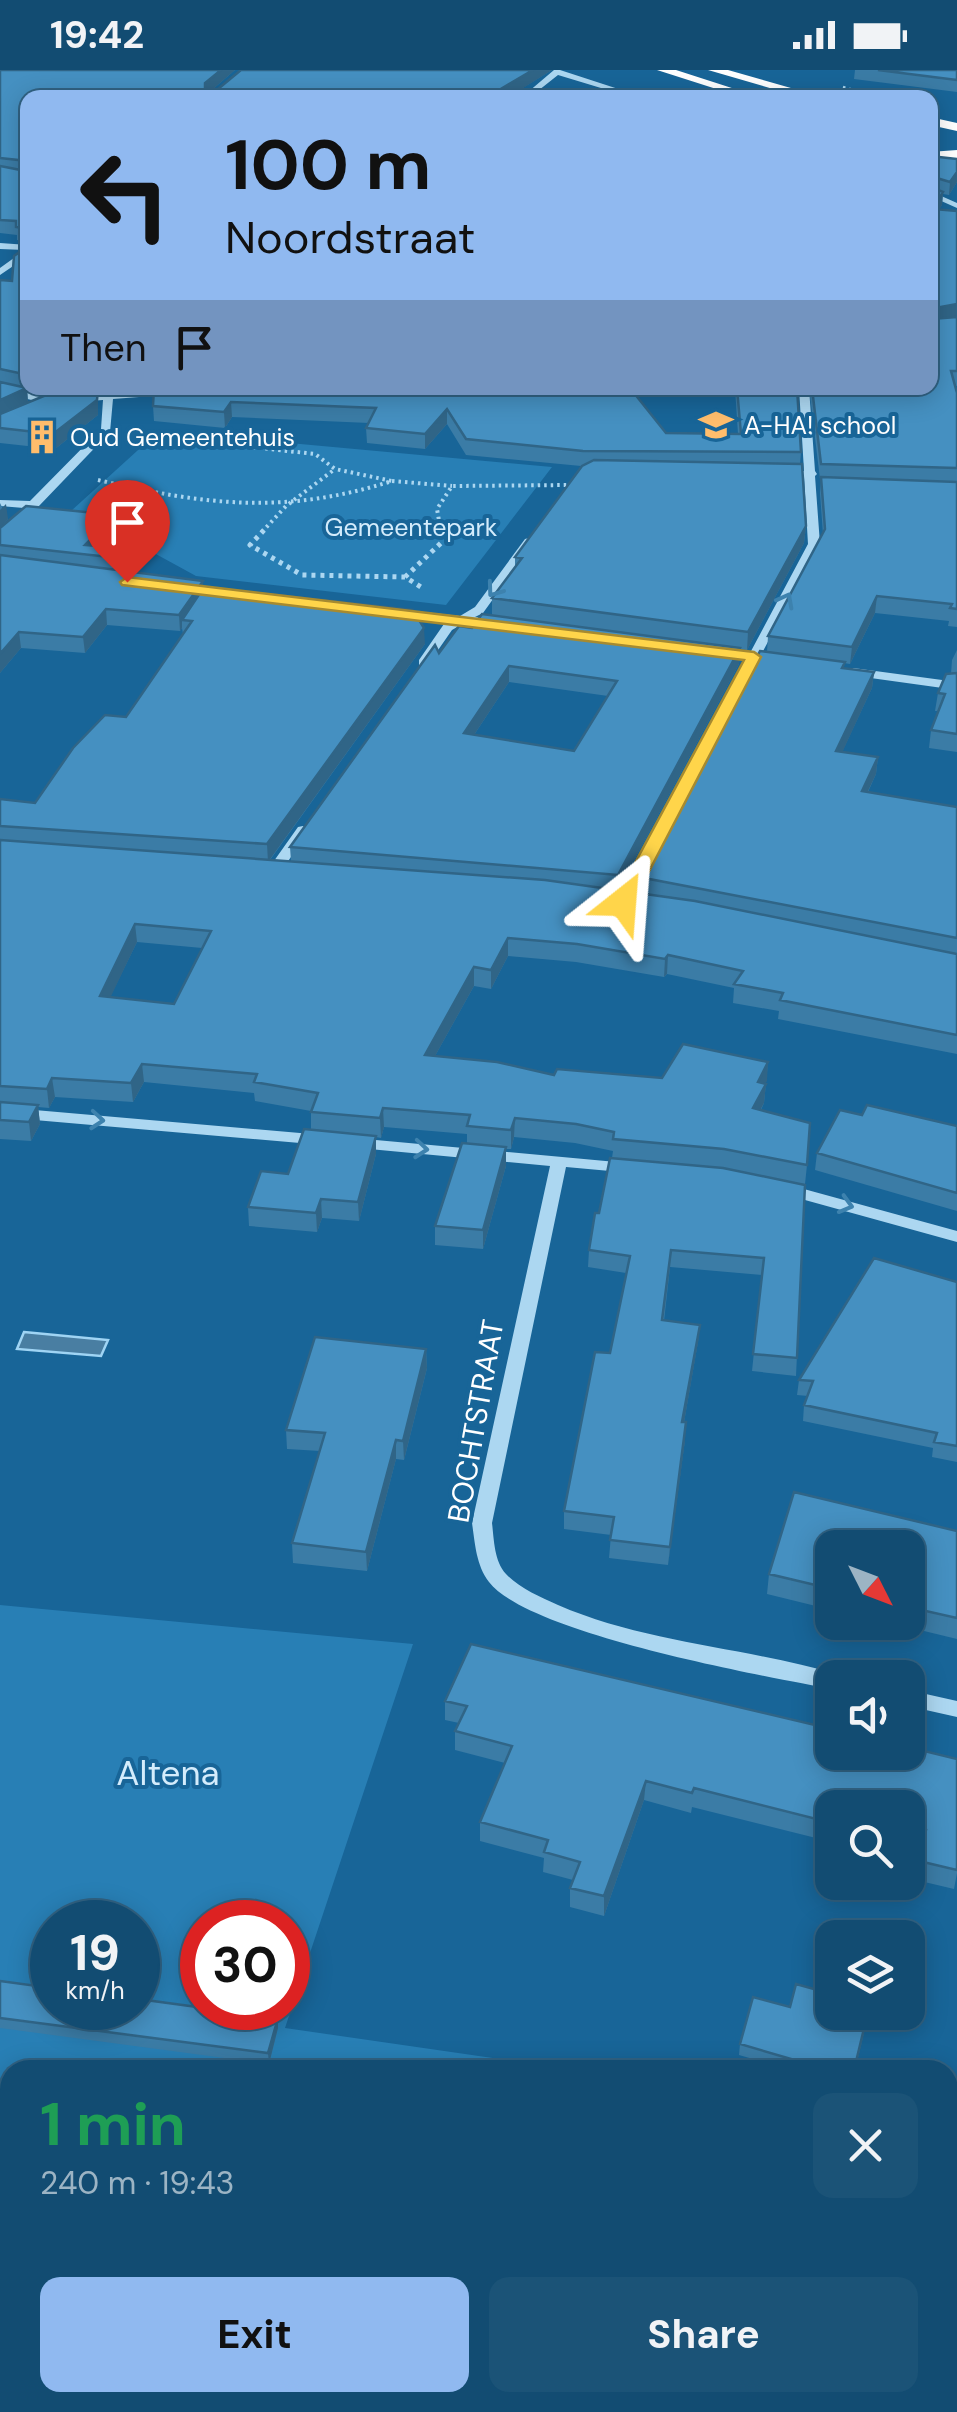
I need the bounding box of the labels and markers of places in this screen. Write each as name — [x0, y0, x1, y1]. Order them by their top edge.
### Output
school or university icon: A-HA! school — [697, 406, 735, 444]
place label: A-HA! school — [744, 409, 896, 442]
building icon: Oud Gemeentehuis — [23, 418, 61, 456]
place label: Oud Gemeentehuis — [70, 421, 295, 454]
pin — [85, 480, 170, 583]

